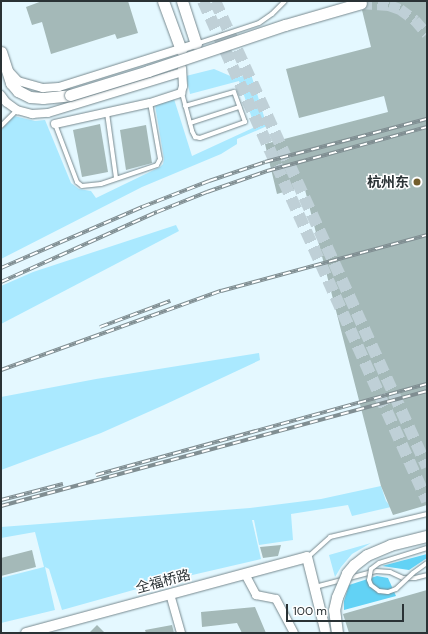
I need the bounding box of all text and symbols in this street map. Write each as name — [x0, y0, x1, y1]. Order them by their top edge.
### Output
place label: 杭州东 — [367, 174, 409, 190]
marker: 杭州东 — [412, 177, 422, 187]
street label: 全福桥路 — [134, 566, 192, 596]
scale bar — [288, 596, 406, 622]
text: 100 m — [293, 603, 327, 619]

